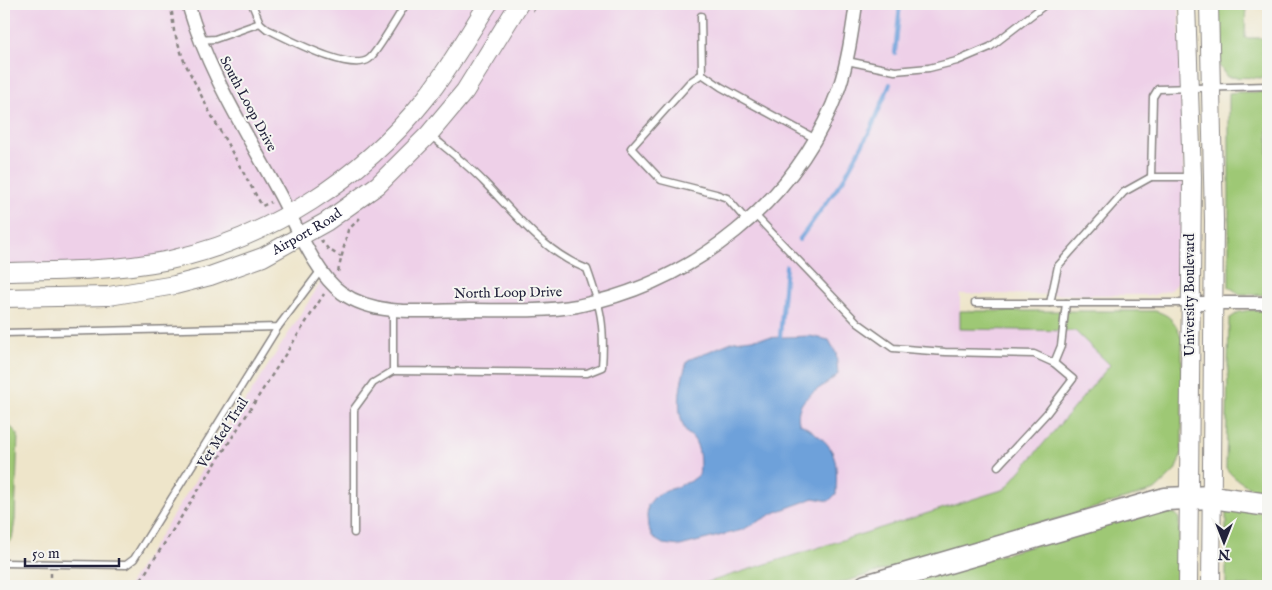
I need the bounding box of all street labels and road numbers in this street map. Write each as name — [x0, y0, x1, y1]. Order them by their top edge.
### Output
street label: South Loop Drive — [215, 53, 281, 155]
street label: Airport Road — [268, 204, 346, 260]
street label: University Boulevard — [1181, 233, 1199, 356]
street label: North Loop Drive — [454, 283, 563, 303]
street label: Vet Med Trail — [193, 394, 253, 473]

